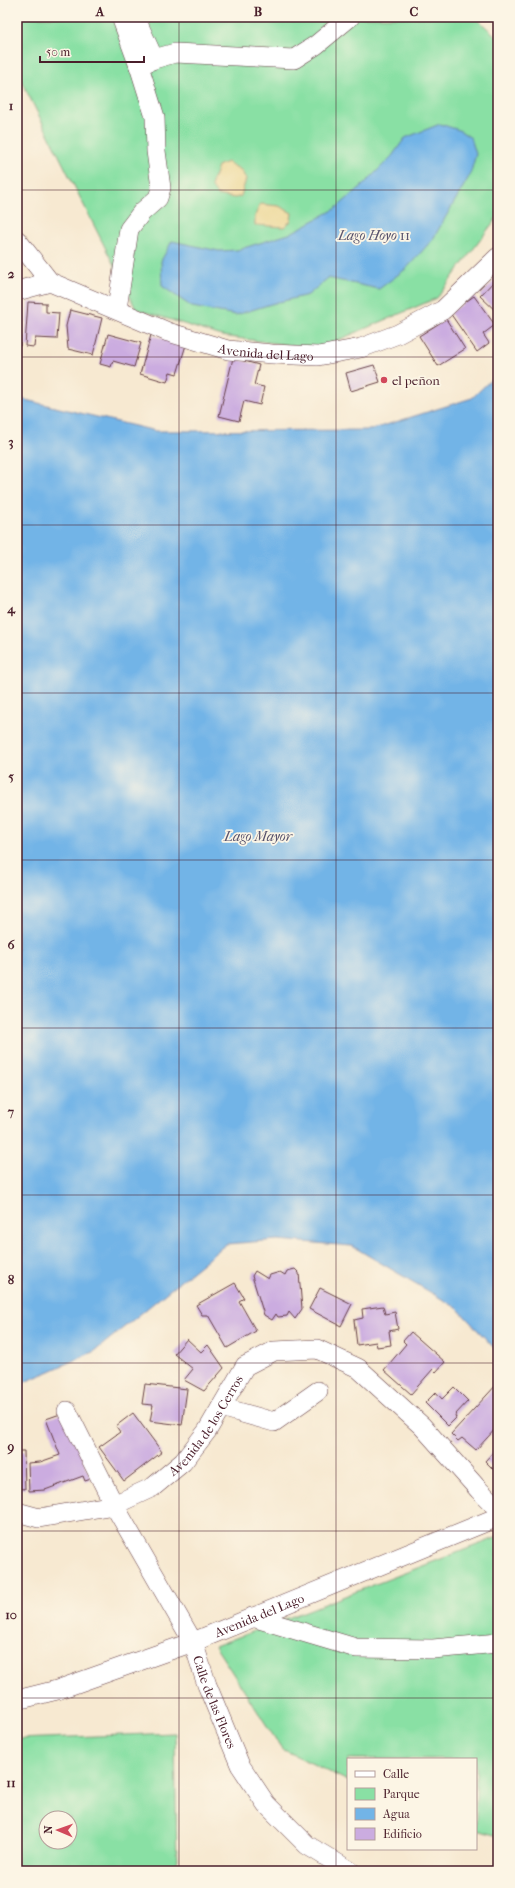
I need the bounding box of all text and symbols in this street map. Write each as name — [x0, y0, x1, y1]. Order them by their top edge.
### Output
text: A — [95, 4, 105, 19]
text: B — [254, 4, 263, 19]
text: C — [410, 4, 419, 19]
scale bar — [40, 38, 144, 64]
text: 50 m — [46, 45, 70, 59]
text: 1 — [9, 98, 14, 113]
water label: Lago Hoyo 11 — [337, 227, 410, 244]
text: 2 — [8, 266, 15, 281]
street label: Avenida del Lago — [216, 340, 314, 363]
place label: el peñon — [392, 373, 440, 388]
marker: el peñon — [379, 375, 389, 385]
text: 3 — [8, 434, 14, 450]
text: 4 — [6, 601, 16, 617]
text: 5 — [8, 769, 14, 784]
water label: Lago Mayor — [223, 828, 294, 845]
text: 6 — [7, 937, 15, 952]
text: 7 — [7, 1104, 15, 1119]
text: 8 — [8, 1272, 15, 1287]
street label: Avenida de los Cerros — [165, 1372, 246, 1479]
text: 9 — [7, 1439, 15, 1455]
street label: Avenida del Lago — [211, 1590, 307, 1640]
text: 10 — [5, 1607, 17, 1622]
street label: Calle de las Flores — [190, 1653, 240, 1751]
legend — [347, 1758, 477, 1850]
text: Calle — [383, 1767, 409, 1781]
text: 11 — [6, 1775, 16, 1790]
text: Parque — [383, 1787, 420, 1801]
text: Agua — [382, 1807, 410, 1821]
north arrow — [38, 1810, 78, 1850]
text: N — [42, 1825, 55, 1834]
text: Edificio — [383, 1827, 422, 1841]

